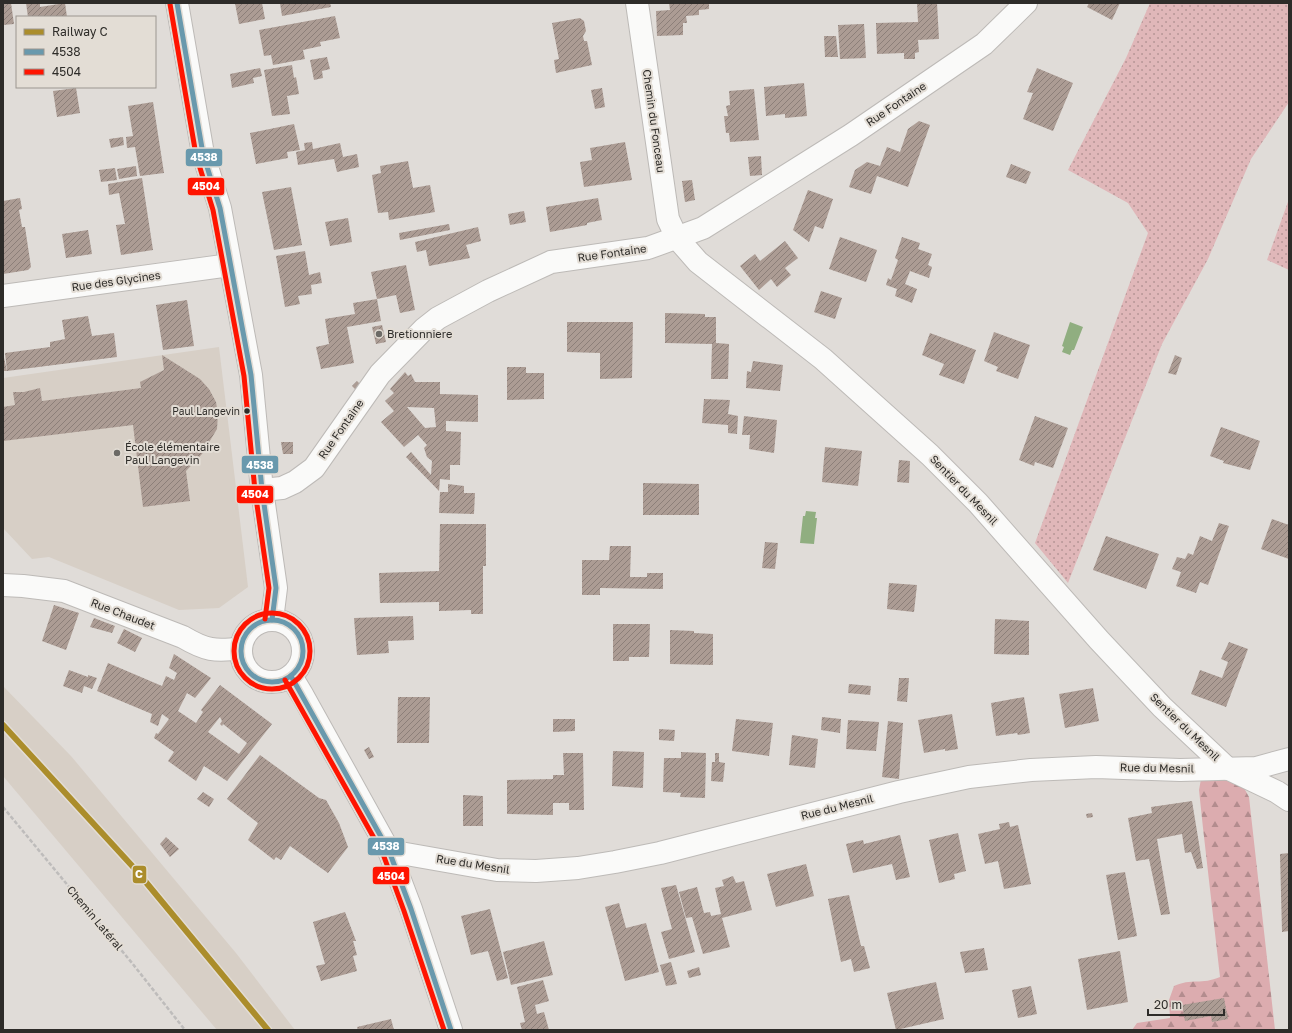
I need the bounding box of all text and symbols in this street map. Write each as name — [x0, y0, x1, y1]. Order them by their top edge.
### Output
legend — [16, 16, 156, 88]
text: Railway C — [52, 24, 108, 39]
text: 4538 — [52, 44, 81, 59]
text: 4504 — [52, 64, 81, 79]
street label: Chemin du Fonceau — [641, 69, 668, 173]
street label: Rue Fontaine — [863, 79, 928, 128]
line badge: 4538 — [185, 148, 223, 167]
text: 4538 — [190, 150, 218, 163]
line badge: 4504 — [187, 177, 225, 196]
text: 4504 — [192, 179, 220, 192]
street label: Rue Fontaine — [577, 241, 647, 264]
street label: Rue des Glycines — [71, 268, 161, 293]
place label: Bretionniere — [387, 327, 452, 340]
marker: Bretionniere — [374, 329, 384, 339]
street label: Rue Fontaine — [315, 397, 366, 461]
place label: Paul Langevin — [172, 405, 240, 417]
marker: Paul Langevin — [242, 406, 252, 416]
place label: École élémentaire Paul Langevin — [125, 440, 220, 466]
marker: École élémentaire Paul Langevin — [112, 448, 122, 458]
street label: Sentier du Mesnil — [928, 452, 1001, 528]
line badge: 4538 — [241, 455, 279, 474]
text: 4538 — [246, 458, 274, 471]
line badge: 4504 — [236, 485, 274, 504]
text: 4504 — [241, 487, 269, 500]
street label: Rue Chaudet — [89, 595, 157, 632]
street label: Sentier du Mesnil — [1148, 690, 1223, 764]
street label: Rue du Mesnil — [1120, 760, 1195, 775]
street label: Rue du Mesnil — [799, 791, 875, 822]
line badge: 4538 — [367, 837, 405, 856]
text: 4538 — [372, 839, 400, 852]
street label: Rue du Mesnil — [435, 851, 511, 876]
line badge: C — [132, 865, 147, 884]
line badge: 4504 — [372, 866, 410, 885]
text: C — [135, 867, 143, 880]
text: 4504 — [377, 869, 405, 882]
street label: Chemin Latéral — [65, 883, 126, 953]
scale bar — [1148, 991, 1224, 1017]
text: 20 m — [1154, 997, 1182, 1012]

